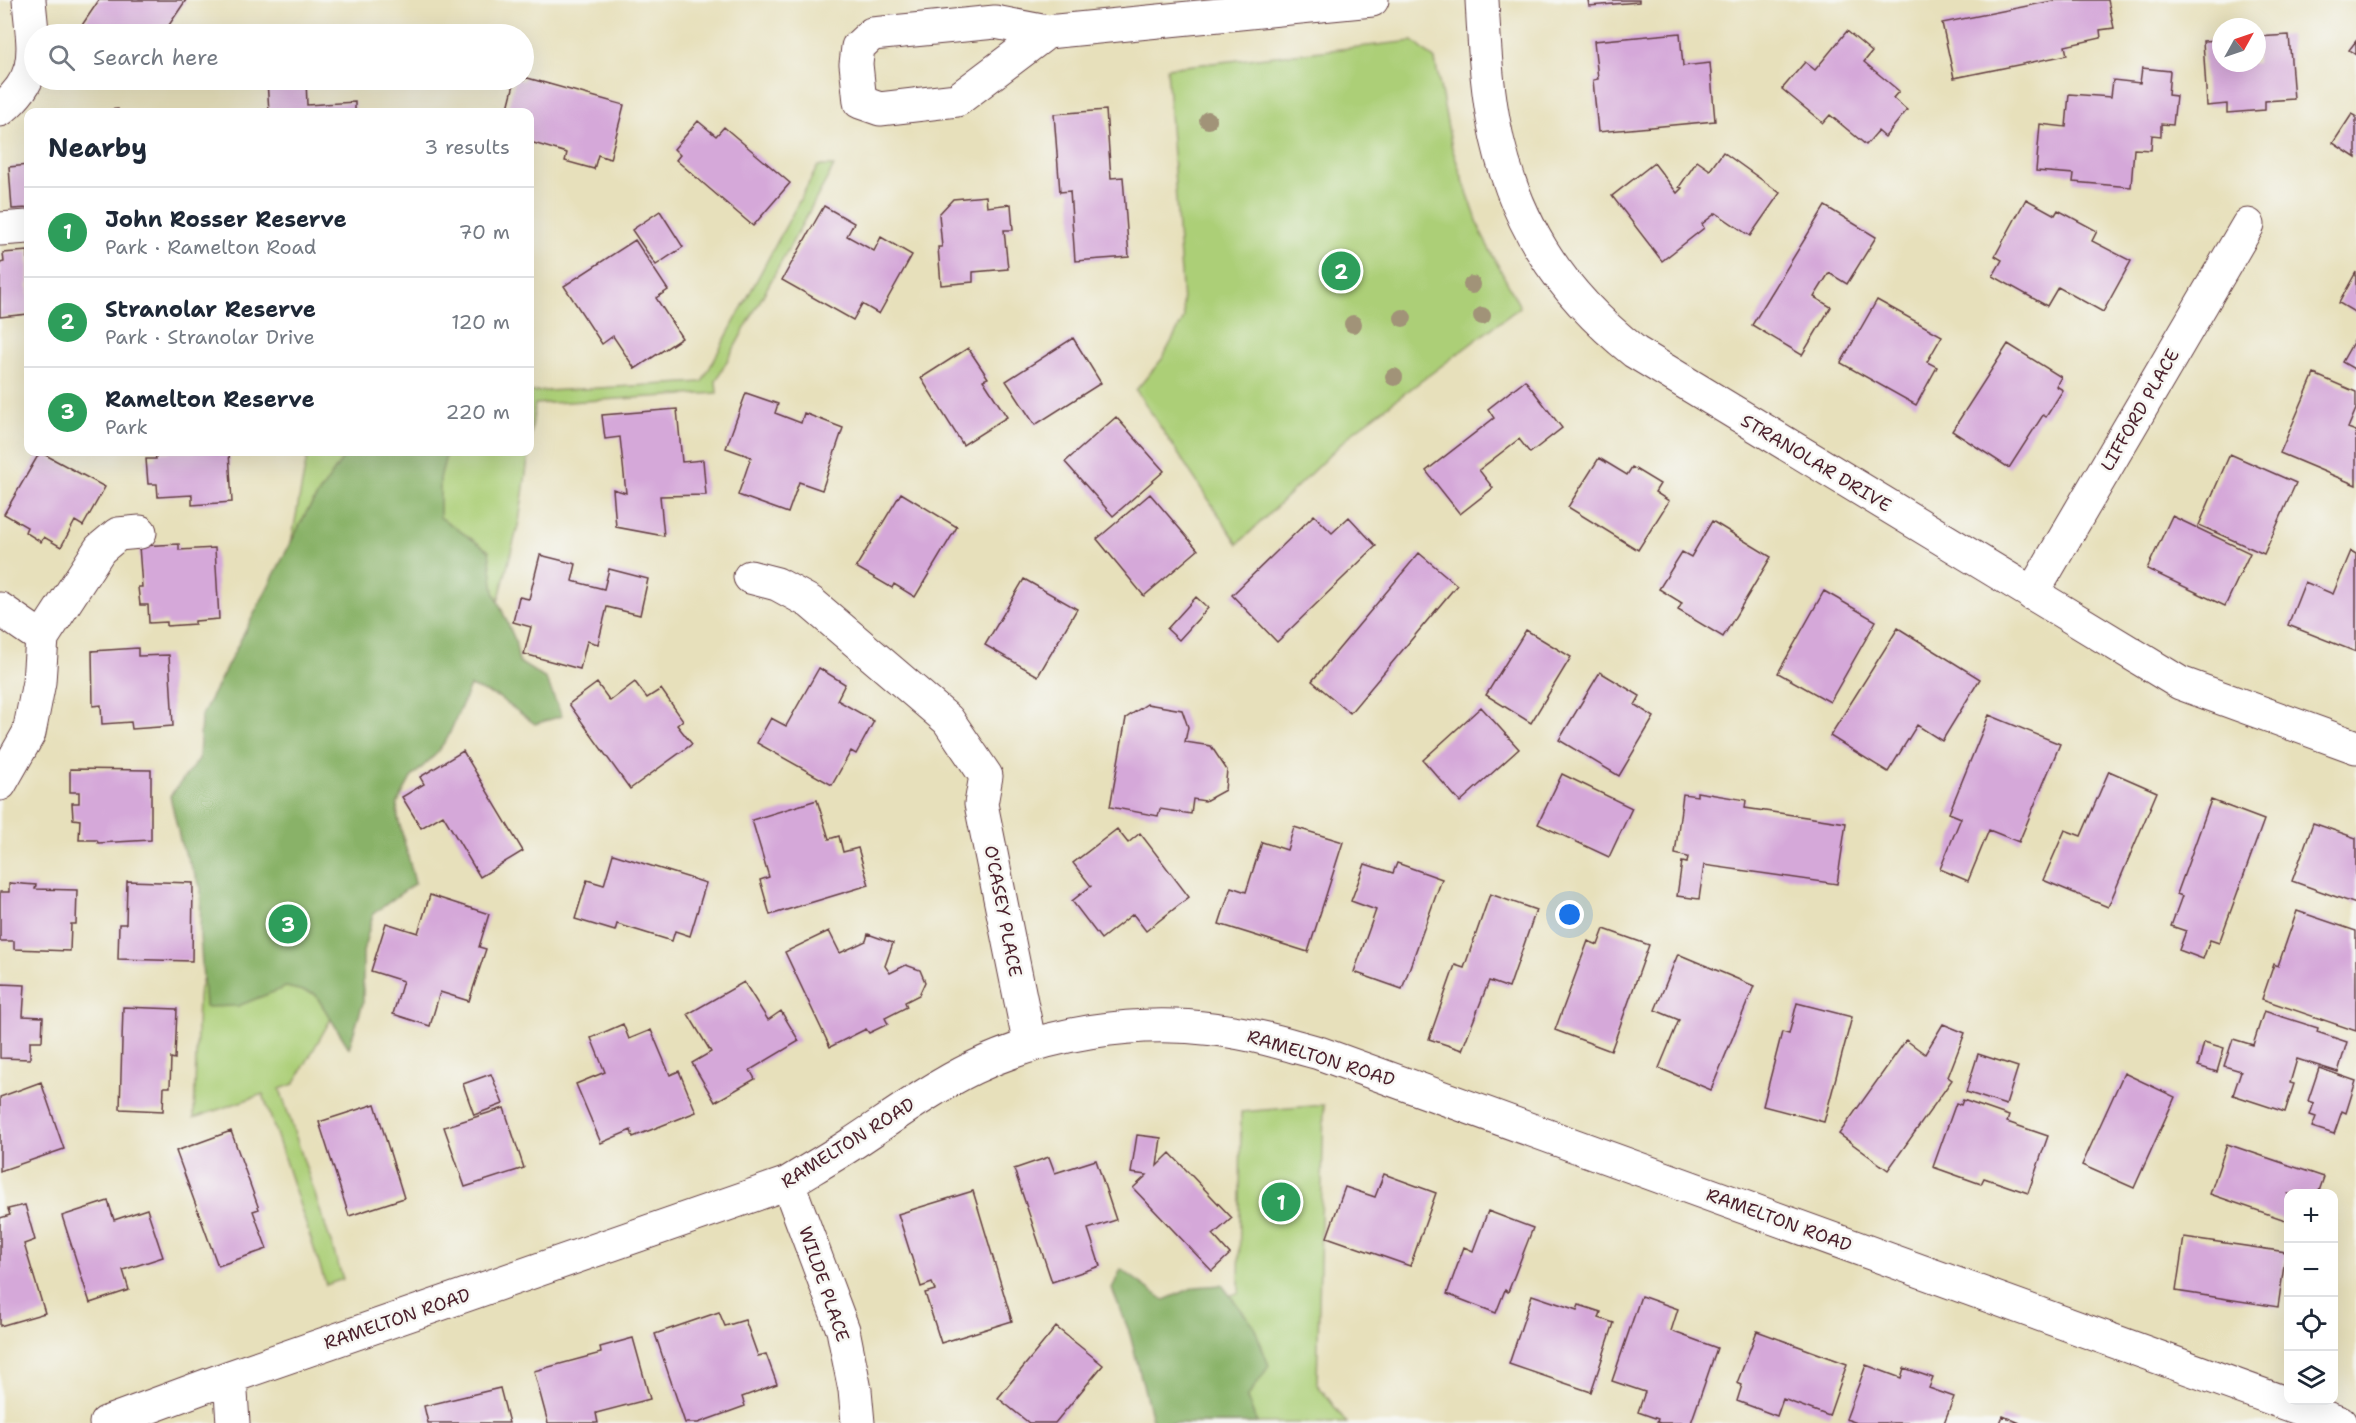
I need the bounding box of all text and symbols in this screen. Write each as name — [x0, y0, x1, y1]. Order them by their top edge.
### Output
north arrow — [2212, 18, 2266, 72]
search box — [24, 24, 534, 90]
icon: search — [45, 41, 78, 74]
text: Search here — [93, 43, 219, 72]
text: Nearby — [48, 130, 147, 165]
text: 3 results — [424, 134, 510, 160]
text: John Rosser Reserve — [105, 205, 347, 234]
text: 1 — [63, 219, 72, 245]
text: 70 m — [458, 219, 510, 245]
text: Park · Ramelton Road — [105, 234, 317, 260]
pin: 2 — [1322, 248, 1360, 294]
text: Stranolar Reserve — [105, 295, 316, 324]
text: 2 — [61, 309, 75, 335]
text: 120 m — [451, 309, 510, 335]
text: Park · Stranolar Drive — [105, 324, 315, 350]
street label: LIFFORD PLACE — [2095, 344, 2185, 476]
text: Ramelton Reserve — [105, 385, 315, 414]
text: 3 — [61, 399, 75, 425]
text: 220 m — [446, 399, 510, 425]
street label: STRANOLAR DRIVE — [1736, 409, 1896, 517]
text: Park — [105, 414, 148, 440]
street label: O'CASEY PLACE — [979, 843, 1027, 979]
your location — [1555, 900, 1584, 929]
pin: 3 — [268, 902, 308, 946]
street label: RAMELTON ROAD — [1244, 1024, 1398, 1092]
street label: RAMELTON ROAD — [777, 1092, 919, 1194]
pin: 1 — [1262, 1180, 1300, 1224]
street label: RAMELTON ROAD — [1703, 1183, 1855, 1258]
map controls — [2284, 1189, 2338, 1405]
button: + — [2284, 1189, 2338, 1243]
street label: WILDE PLACE — [793, 1223, 855, 1345]
button: − — [2284, 1243, 2338, 1297]
street label: RAMELTON ROAD — [321, 1283, 473, 1355]
button: locate — [2284, 1297, 2338, 1351]
button: layers — [2284, 1351, 2338, 1405]

